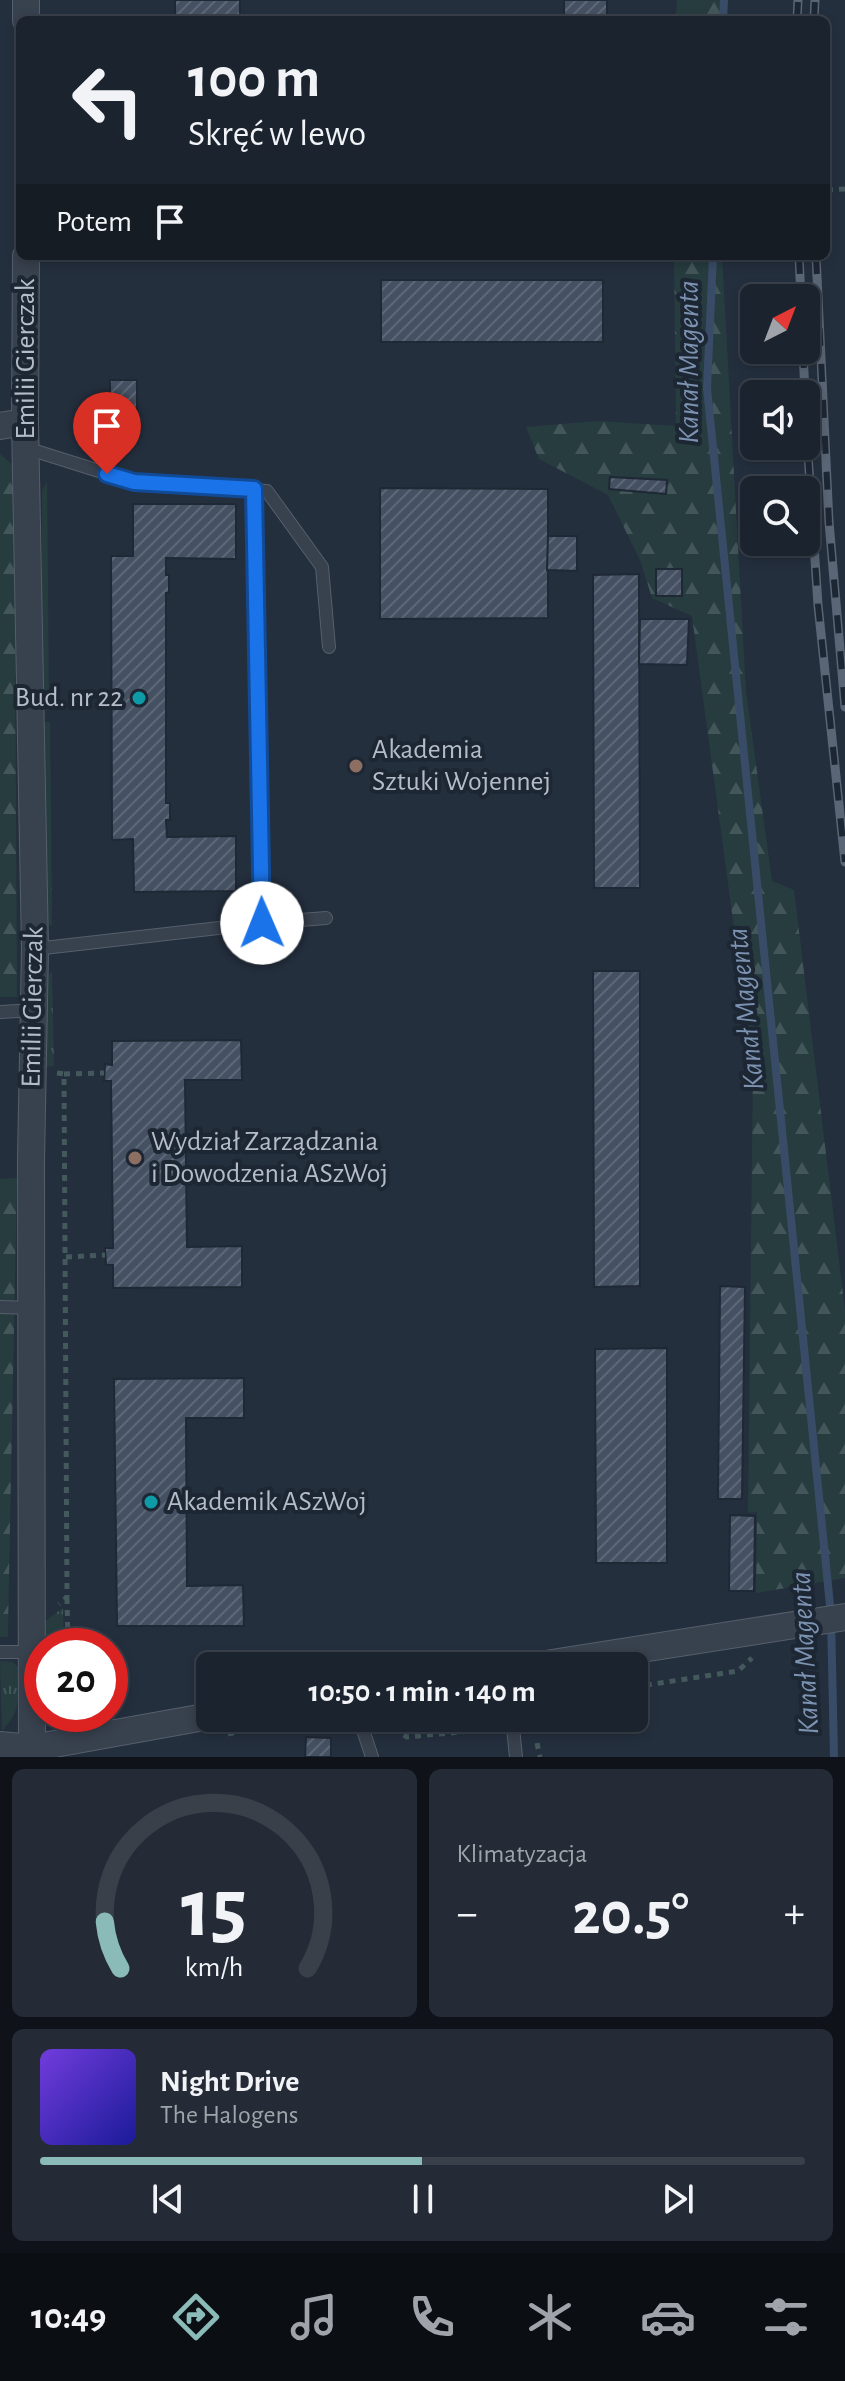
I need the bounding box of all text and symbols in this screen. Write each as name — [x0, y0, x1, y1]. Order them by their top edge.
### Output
icon: left — [56, 48, 160, 152]
text: 100 m — [188, 51, 320, 107]
text: Skręć w lewo — [188, 116, 366, 152]
icon: arrive — [148, 200, 192, 244]
text: Potem — [56, 207, 132, 237]
street label: Emilii Gierczak — [12, 278, 40, 440]
water label: Kanał Magenta — [674, 280, 704, 444]
north arrow — [740, 284, 820, 364]
map controls — [740, 284, 820, 556]
button: sound — [740, 380, 820, 460]
pin — [73, 392, 141, 474]
icon: arrive — [85, 404, 129, 448]
button: search — [740, 476, 820, 556]
place label: Bud. nr 22 — [15, 684, 123, 712]
marker: Bud. nr 22 — [130, 689, 148, 707]
place label: Akademia Sztuki Wojennej — [372, 736, 551, 796]
marker: Akademia Sztuki Wojennej — [347, 757, 365, 775]
position arrow — [220, 881, 304, 965]
street label: Emilii Gierczak — [18, 926, 48, 1088]
water label: Kanał Magenta — [723, 926, 769, 1092]
place label: Wydział Zarządzania i Dowodzenia ASzWoj — [151, 1128, 388, 1188]
marker: Wydział Zarządzania i Dowodzenia ASzWoj — [126, 1149, 144, 1167]
place label: Akademik ASzWoj — [167, 1488, 367, 1516]
marker: Akademik ASzWoj — [142, 1493, 160, 1511]
water label: Kanał Magenta — [786, 1571, 824, 1735]
speed limit sign: 20 — [24, 1628, 128, 1732]
text: 10:50 · 1 min · 140 m — [308, 1677, 536, 1707]
text: Klimatyzacja — [457, 1841, 587, 1867]
text: 15 — [181, 1868, 247, 1952]
text: 20.5° — [572, 1885, 689, 1945]
text: − — [457, 1892, 478, 1936]
text: + — [784, 1892, 805, 1936]
text: km/h — [185, 1953, 244, 1982]
text: Night Drive — [160, 2067, 299, 2097]
text: The Halogens — [160, 2102, 298, 2128]
icon: previous — [146, 2177, 190, 2221]
icon: pause — [401, 2177, 445, 2221]
icon: next — [656, 2177, 700, 2221]
icon: directions — [168, 2289, 224, 2345]
icon: music — [286, 2289, 342, 2345]
icon: phone — [404, 2289, 460, 2345]
icon: climate — [522, 2289, 578, 2345]
icon: car — [640, 2289, 696, 2345]
icon: filters — [758, 2289, 814, 2345]
text: 10:49 — [31, 2299, 106, 2335]

